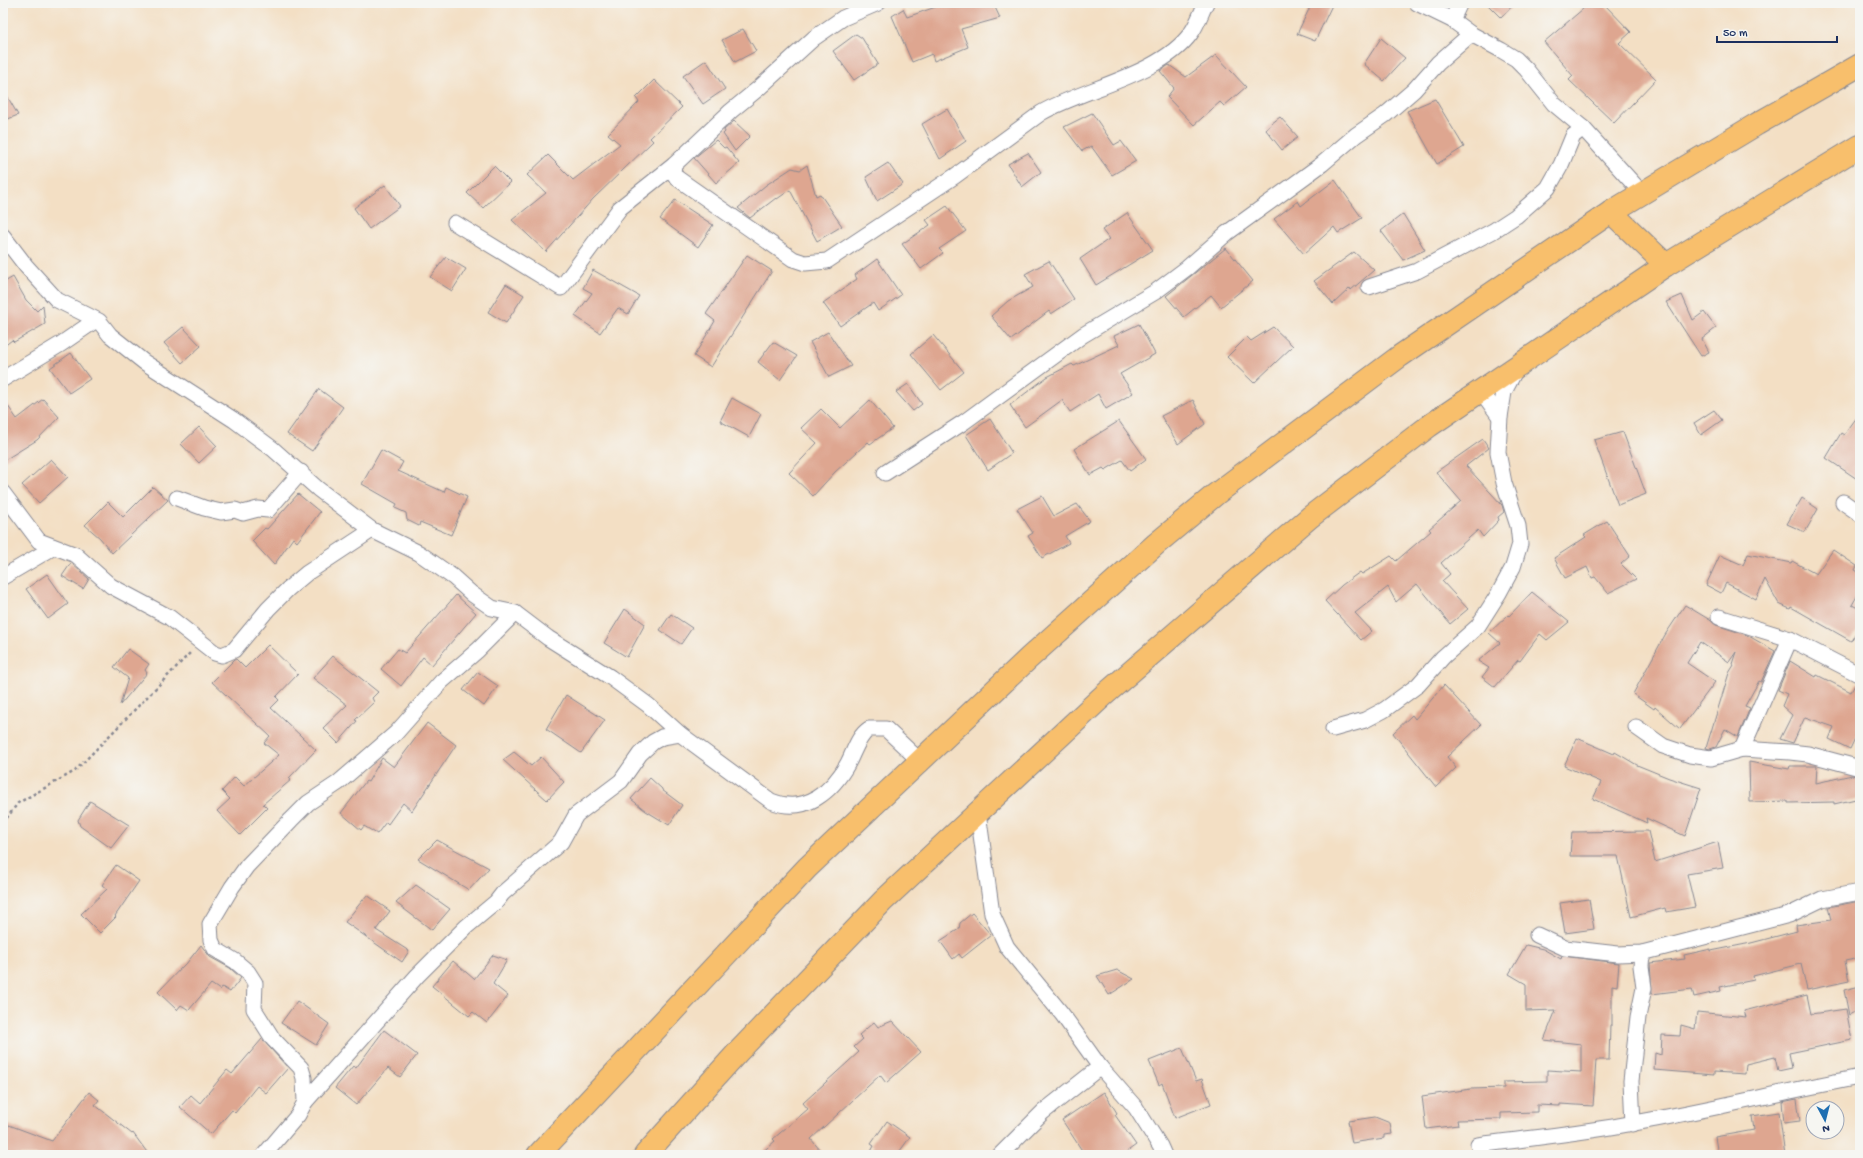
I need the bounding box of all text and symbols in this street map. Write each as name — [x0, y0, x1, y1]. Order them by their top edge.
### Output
scale bar — [1717, 18, 1837, 44]
text: 50 m — [1723, 27, 1748, 41]
north arrow — [1805, 1100, 1845, 1140]
text: N — [1822, 1122, 1830, 1134]

